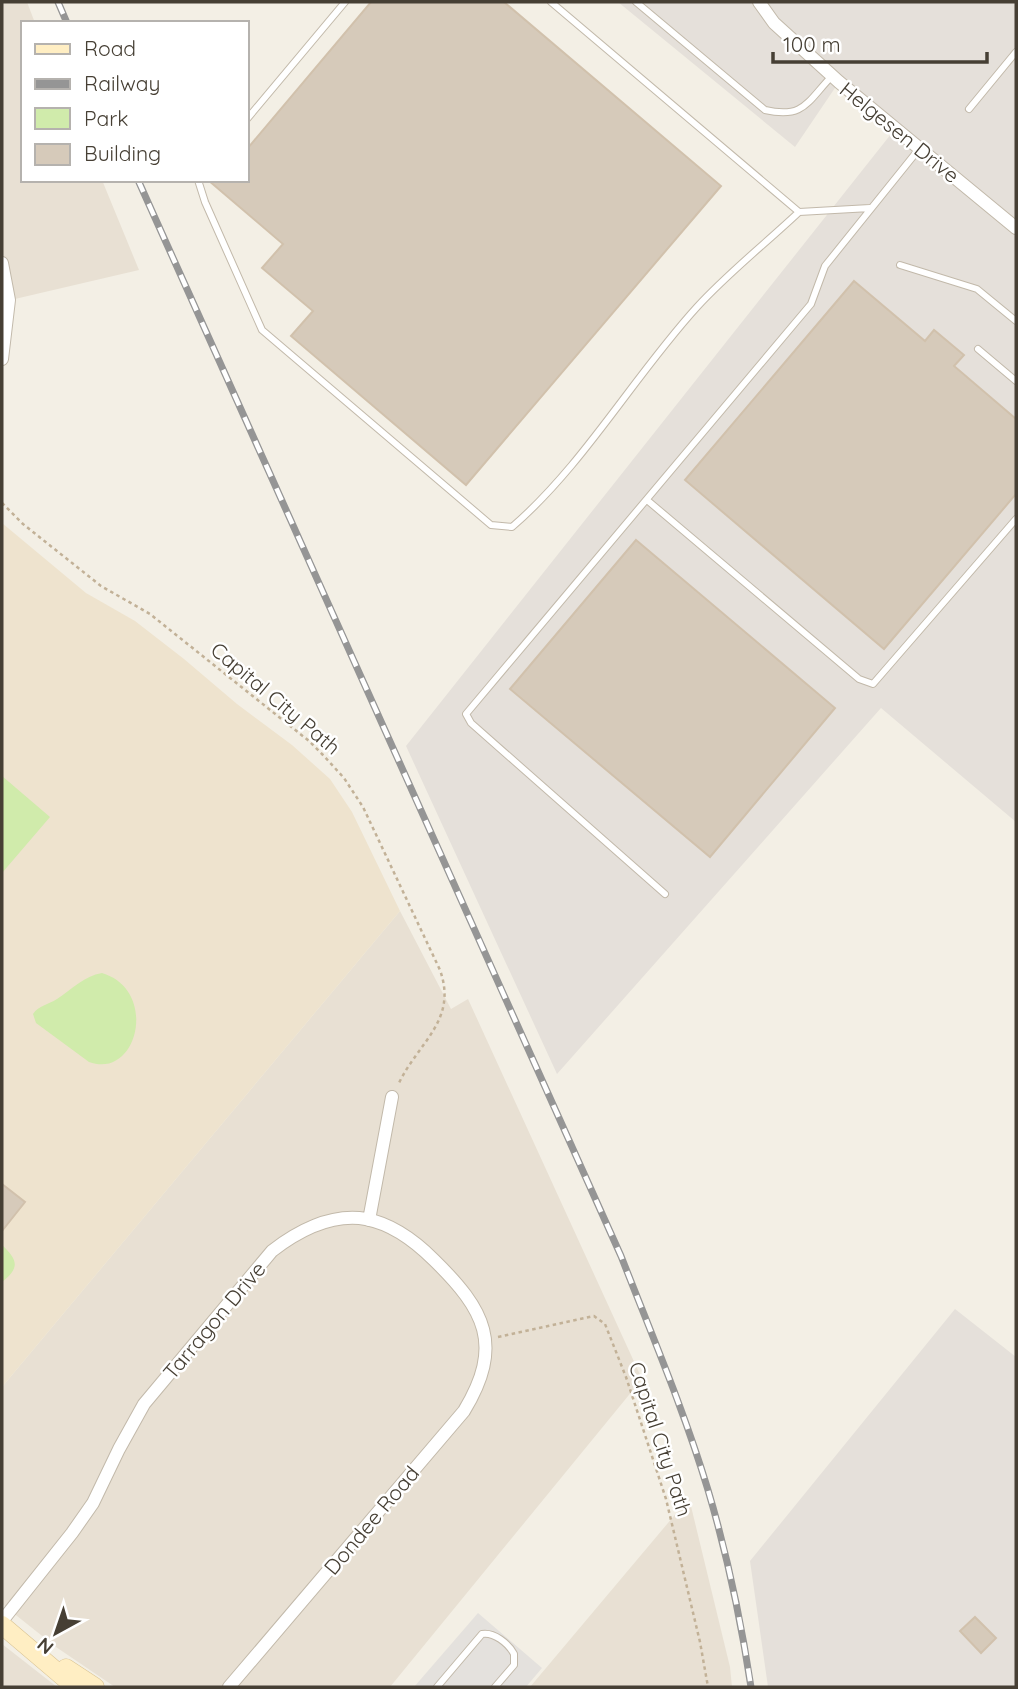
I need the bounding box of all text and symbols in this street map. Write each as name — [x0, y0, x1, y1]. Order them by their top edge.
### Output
legend — [21, 21, 248, 182]
scale bar — [773, 21, 986, 65]
text: 100 m — [783, 31, 841, 57]
text: Road — [84, 35, 136, 61]
text: Railway — [84, 70, 160, 96]
street label: Helgesen Drive — [835, 76, 965, 188]
text: Park — [84, 105, 128, 131]
text: Building — [84, 140, 161, 166]
street label: Capital City Path — [206, 636, 346, 760]
street label: Tarragon Drive — [157, 1256, 271, 1384]
street label: Capital City Path — [624, 1358, 698, 1520]
street label: Dondee Road — [318, 1460, 424, 1580]
north arrow — [21, 1598, 91, 1668]
text: N — [32, 1632, 58, 1660]

